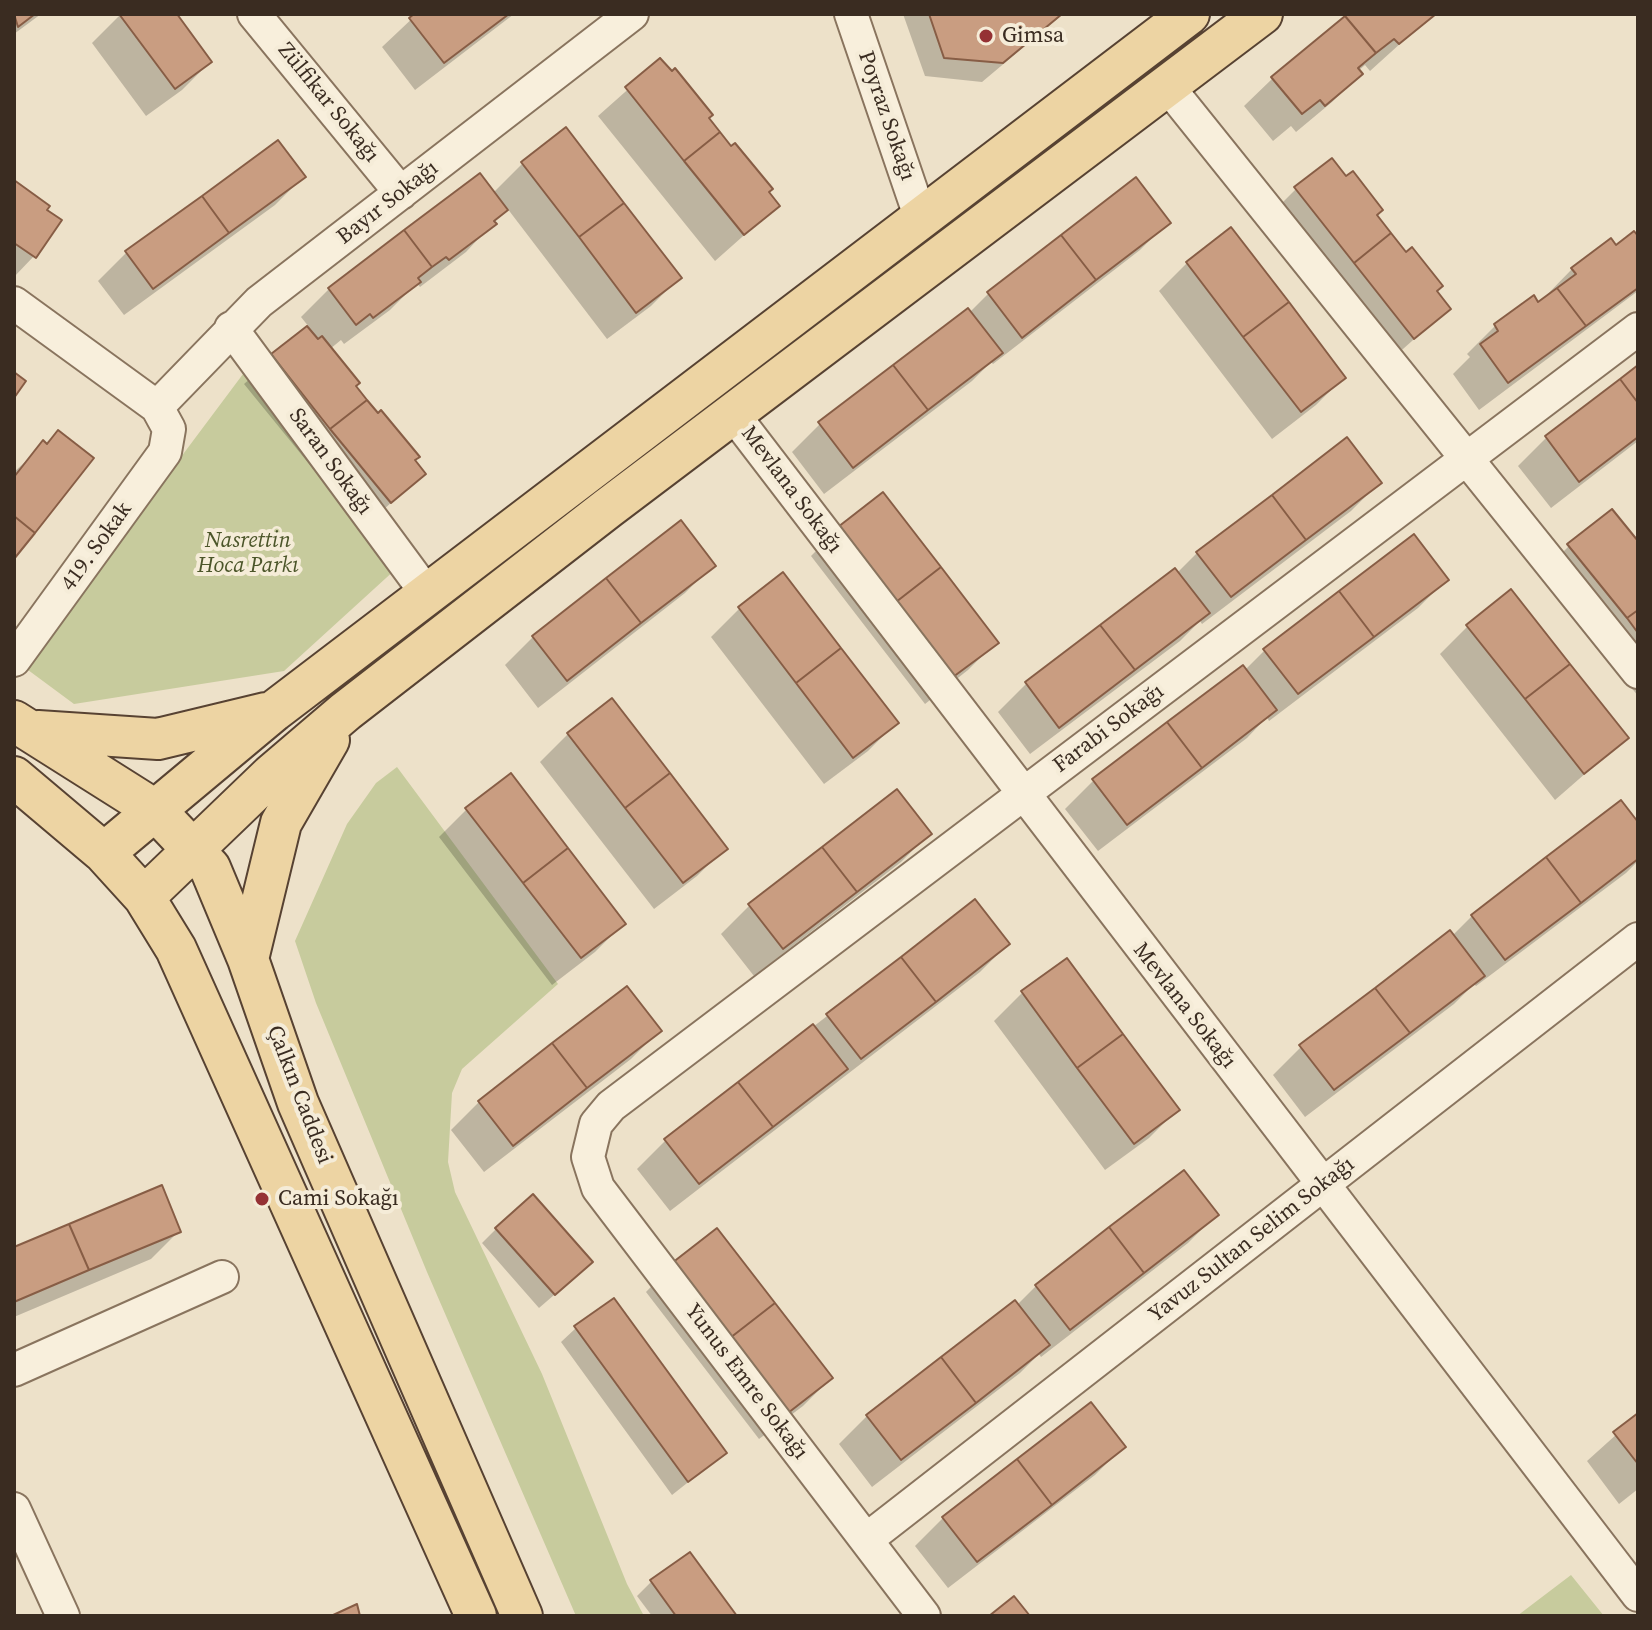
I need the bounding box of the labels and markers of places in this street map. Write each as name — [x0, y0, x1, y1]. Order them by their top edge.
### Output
place label: Gimsa — [1002, 23, 1064, 49]
marker: Gimsa — [977, 27, 995, 45]
place label: Cami Sokağı — [278, 1186, 399, 1212]
marker: Cami Sokağı — [253, 1190, 271, 1208]

